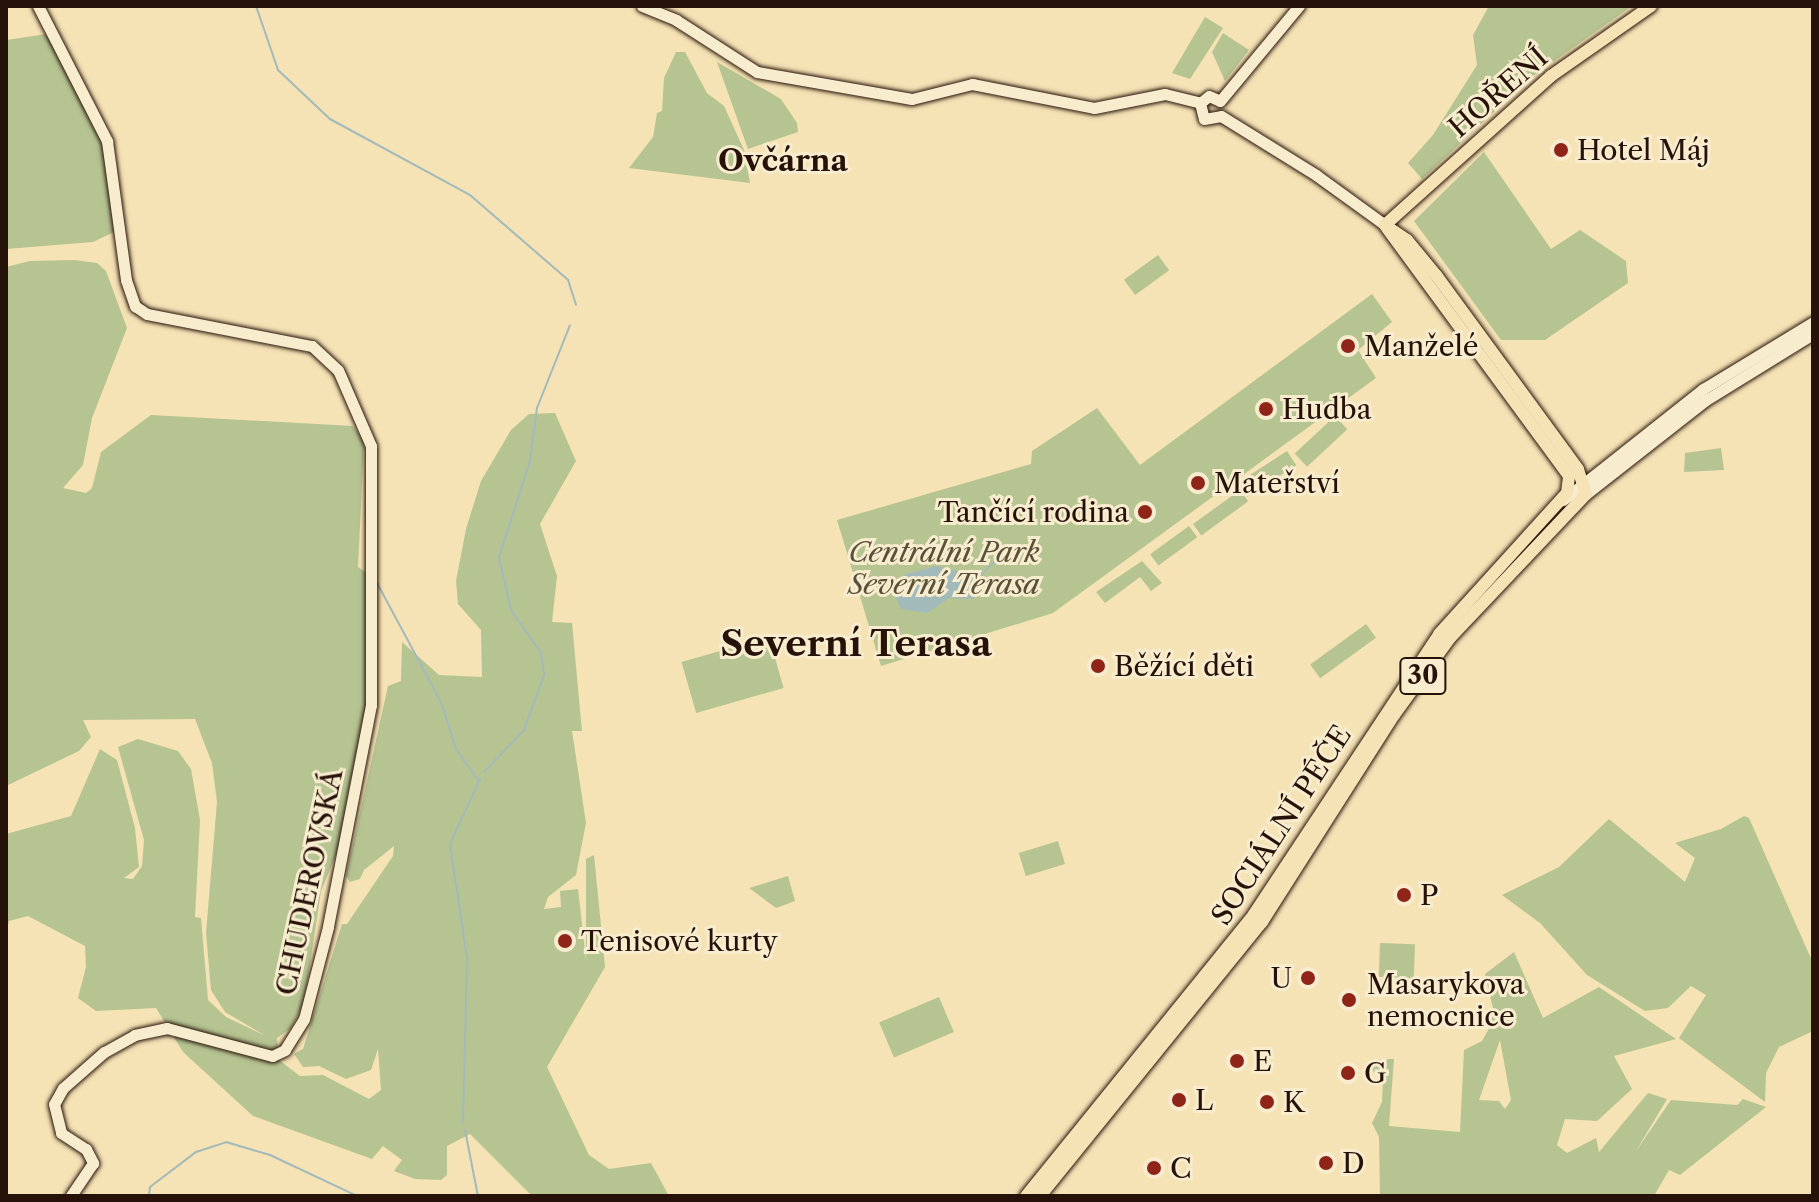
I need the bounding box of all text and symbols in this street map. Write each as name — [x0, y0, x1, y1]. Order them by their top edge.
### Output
street label: HOŘENÍ — [1442, 40, 1554, 144]
place label: Hotel Máj — [1577, 133, 1710, 167]
marker: Hotel Máj — [1552, 141, 1570, 159]
district label: Ovčárna — [718, 143, 848, 179]
place label: Manželé — [1364, 329, 1478, 363]
marker: Manželé — [1339, 337, 1357, 355]
place label: Hudba — [1282, 392, 1372, 426]
marker: Hudba — [1257, 400, 1275, 418]
place label: Mateřství — [1214, 466, 1340, 500]
marker: Mateřství — [1189, 474, 1207, 492]
place label: Tančící rodina — [938, 495, 1129, 529]
marker: Tančící rodina — [1136, 503, 1154, 521]
park label: Centrální Park Severní Terasa — [848, 535, 1040, 601]
district label: Severní Terasa — [720, 622, 992, 666]
place label: Běžící děti — [1114, 649, 1254, 683]
road number: 30 — [1399, 654, 1447, 698]
marker: Běžící děti — [1089, 657, 1107, 675]
street label: SOCIÁLNÍ PÉČE — [1204, 719, 1358, 931]
street label: CHUDEROVSKÁ — [269, 766, 349, 998]
place label: P — [1420, 878, 1438, 912]
marker: P — [1395, 886, 1413, 904]
place label: Tenisové kurty — [581, 924, 778, 958]
marker: Tenisové kurty — [556, 932, 574, 950]
place label: U — [1270, 961, 1292, 995]
place label: Masarykova nemocnice — [1367, 967, 1525, 1033]
marker: U — [1299, 969, 1317, 987]
marker: Masarykova nemocnice — [1338, 989, 1360, 1011]
place label: E — [1253, 1044, 1272, 1078]
marker: E — [1228, 1052, 1246, 1070]
place label: G — [1364, 1056, 1387, 1090]
marker: G — [1339, 1064, 1357, 1082]
place label: L — [1195, 1083, 1213, 1117]
place label: K — [1283, 1085, 1305, 1119]
marker: L — [1170, 1091, 1188, 1109]
marker: K — [1258, 1093, 1276, 1111]
place label: D — [1342, 1146, 1365, 1180]
place label: C — [1170, 1151, 1192, 1185]
marker: D — [1317, 1154, 1335, 1172]
marker: C — [1145, 1159, 1163, 1177]

